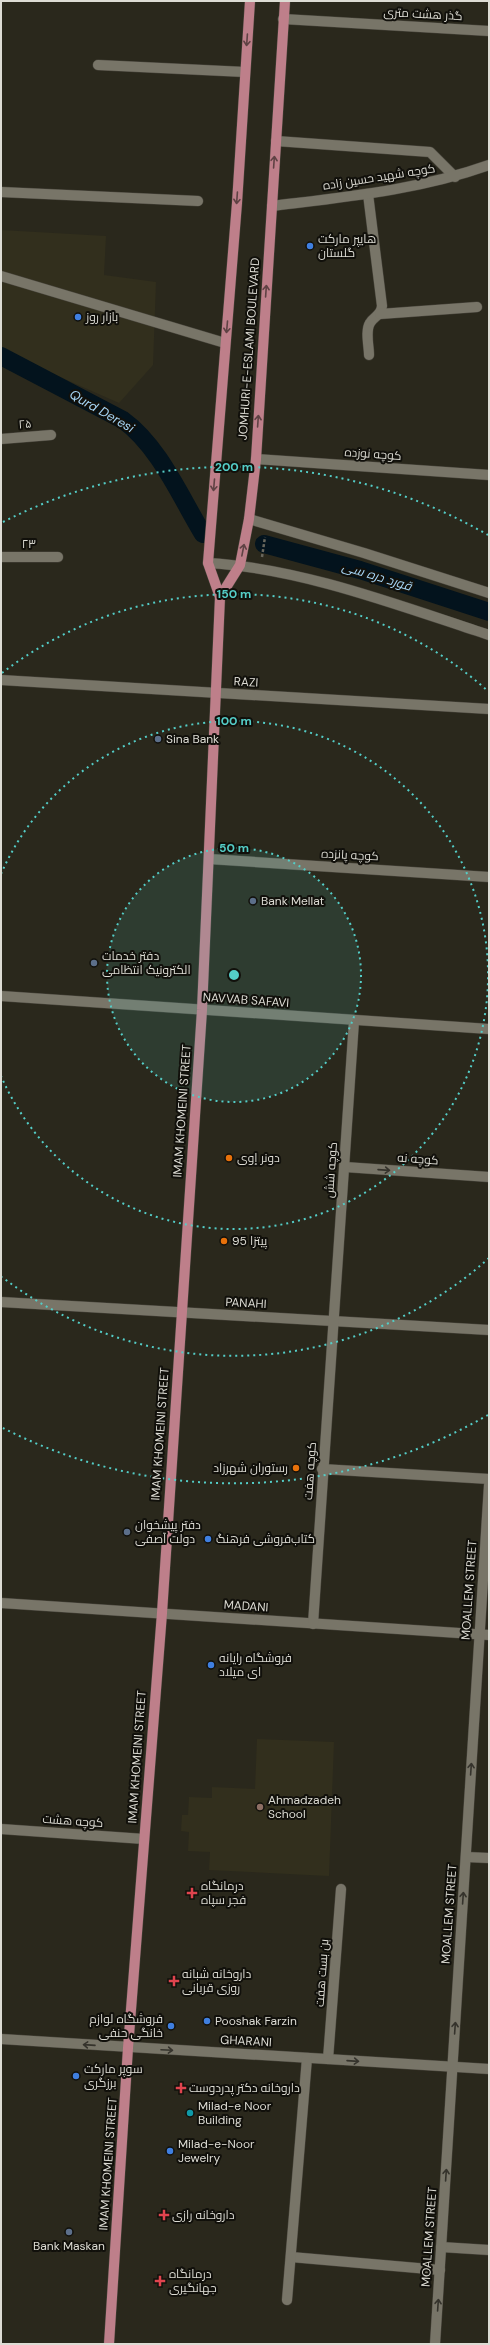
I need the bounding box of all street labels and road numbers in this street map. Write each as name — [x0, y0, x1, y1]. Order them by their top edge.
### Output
street label: گذر هشت متری — [383, 4, 463, 24]
street label: کوچه شهید حسین زاده — [322, 160, 436, 195]
street label: JOMHURI-E-ESLAMI BOULEVARD — [235, 257, 263, 441]
street label: ۲۵ — [18, 416, 32, 432]
street label: کوچه نوزده — [344, 444, 402, 465]
street label: ۲۳ — [22, 536, 36, 552]
street label: RAZI — [233, 673, 259, 691]
street label: کوچه پانزده — [321, 846, 379, 865]
street label: NAVVAB SAFAVI — [202, 989, 290, 1011]
street label: IMAM KHOMEINI STREET — [169, 1044, 195, 1178]
street label: کوچه شش — [321, 1141, 342, 1199]
street label: کوچه نه — [397, 1150, 439, 1169]
street label: PANAHI — [225, 1294, 267, 1312]
street label: IMAM KHOMEINI STREET — [147, 1367, 173, 1501]
street label: کوچه هفت — [300, 1441, 321, 1501]
street label: MOALLEM STREET — [458, 1539, 480, 1641]
street label: MADANI — [223, 1596, 269, 1616]
street label: IMAM KHOMEINI STREET — [124, 1690, 150, 1824]
street label: کوچه هشت — [42, 1811, 104, 1832]
street label: MOALLEM STREET — [438, 1863, 460, 1965]
street label: بن بست هفت — [312, 1938, 332, 2008]
street label: GHARANI — [220, 2032, 272, 2050]
street label: IMAM KHOMEINI STREET — [95, 2097, 121, 2231]
street label: MOALLEM STREET — [418, 2186, 440, 2288]

